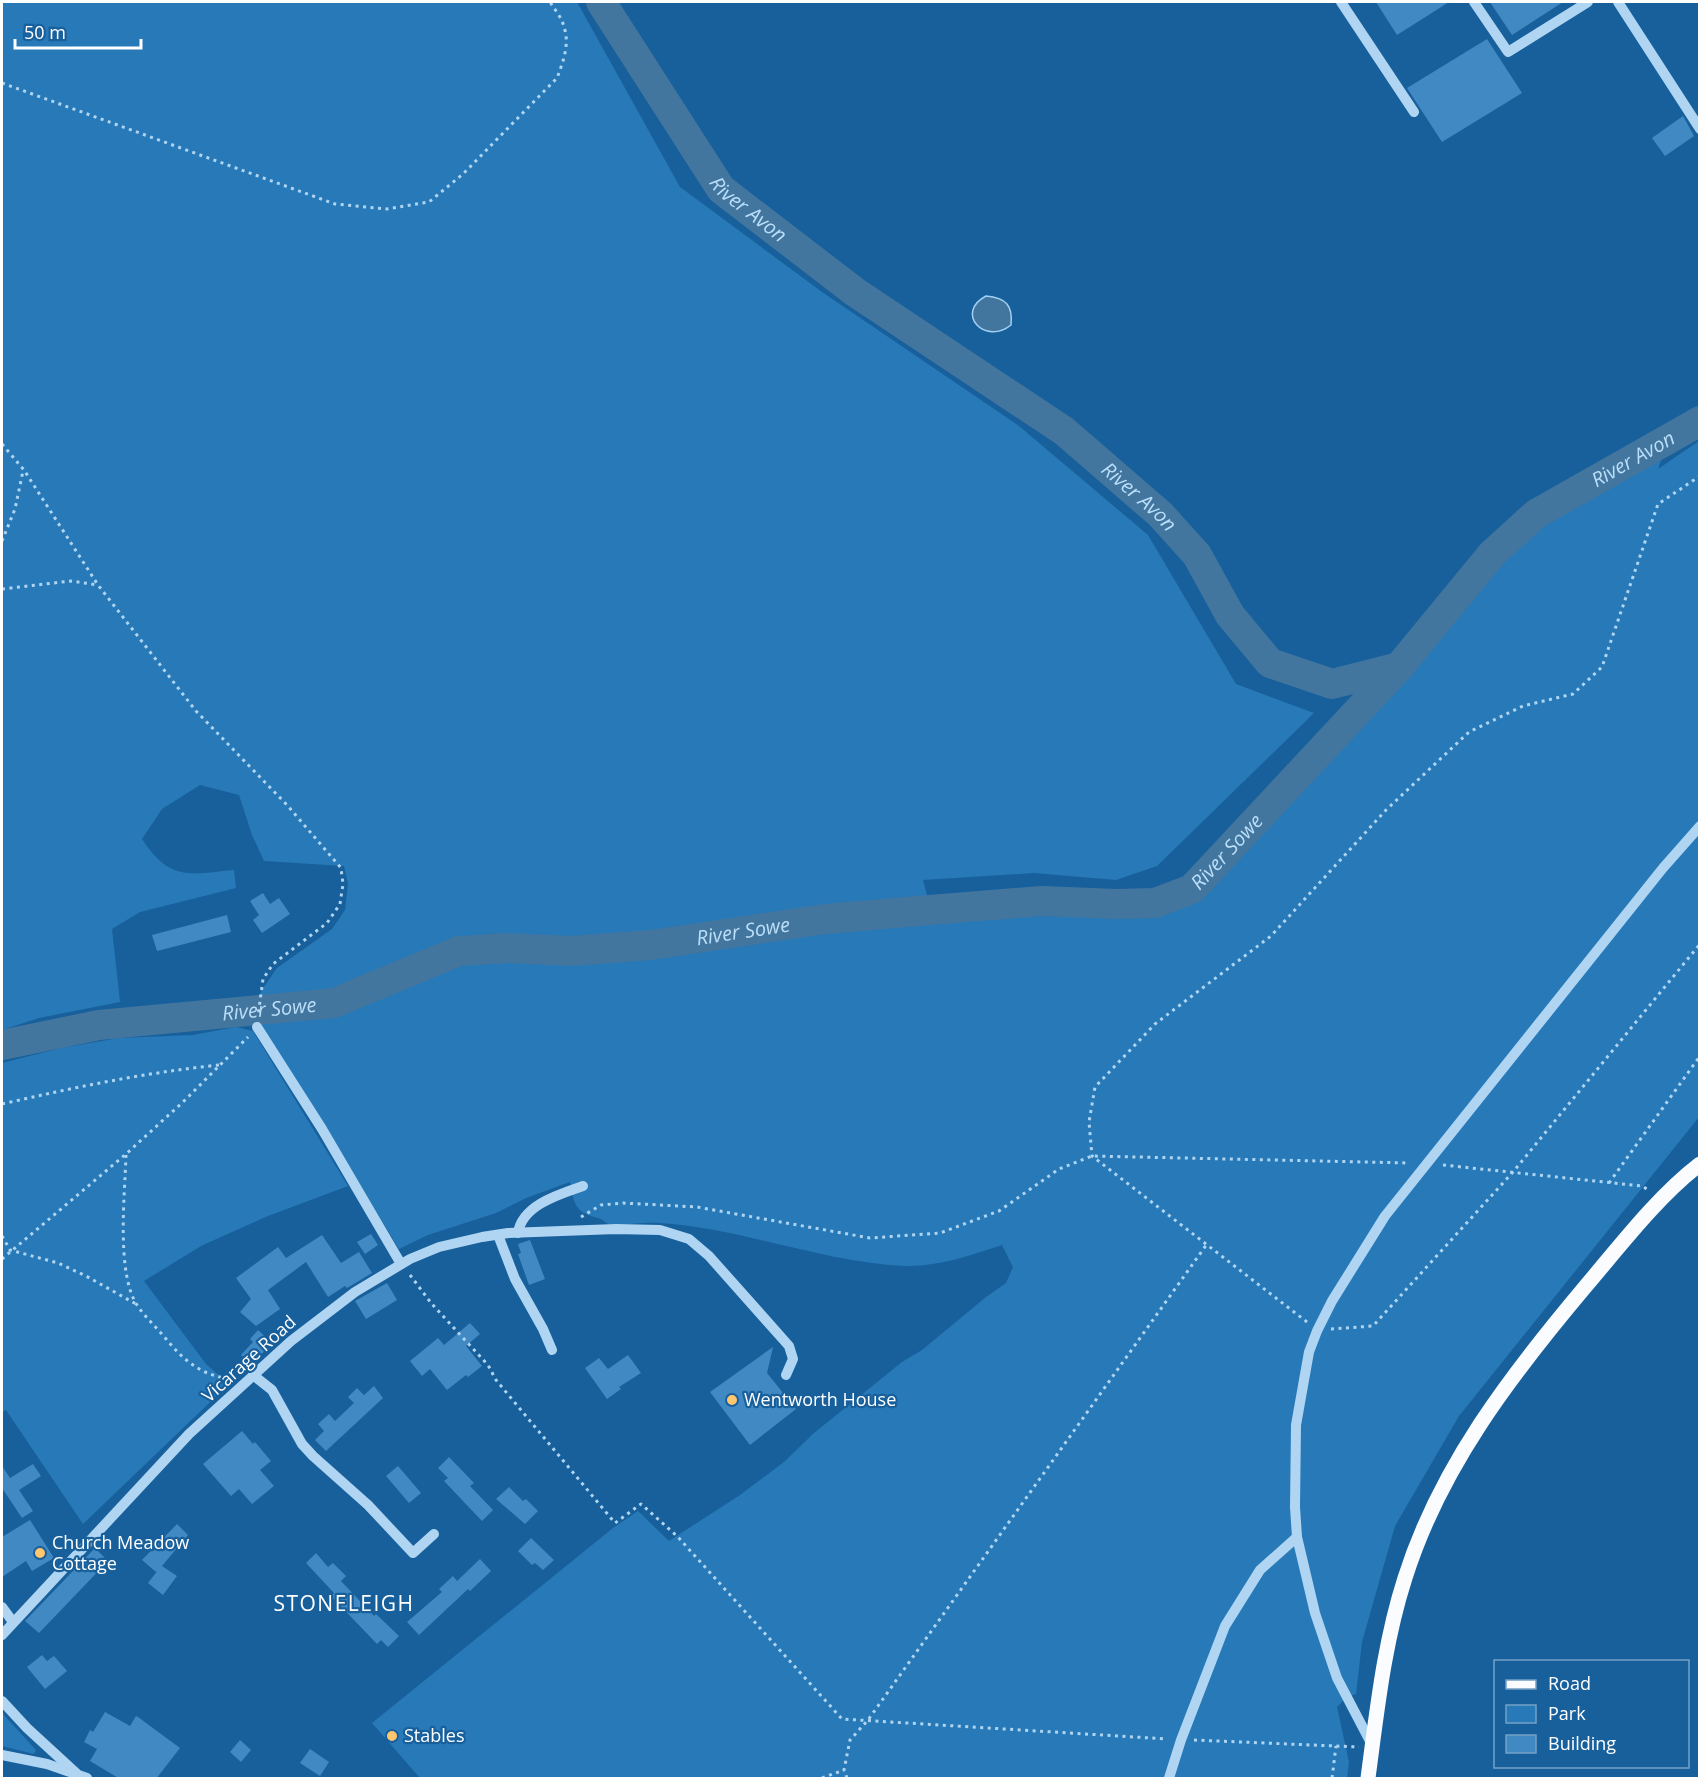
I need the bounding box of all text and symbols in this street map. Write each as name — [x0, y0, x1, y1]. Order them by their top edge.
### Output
scale bar — [15, 12, 141, 50]
text: 50 m — [24, 20, 66, 44]
water label: River Avon — [703, 171, 793, 248]
water label: River Avon — [1586, 424, 1679, 493]
water label: River Avon — [1096, 456, 1183, 537]
water label: River Sowe — [1184, 808, 1268, 895]
water label: River Sowe — [694, 910, 792, 951]
water label: River Sowe — [221, 991, 317, 1026]
street label: Vicarage Road — [196, 1310, 300, 1407]
place label: Wentworth House — [744, 1387, 896, 1411]
marker: Wentworth House — [725, 1393, 739, 1407]
place label: Church Meadow Cottage — [52, 1530, 189, 1575]
marker: Church Meadow Cottage — [33, 1546, 47, 1560]
district label: STONELEIGH — [273, 1589, 415, 1617]
legend — [1494, 1660, 1689, 1768]
text: Road — [1548, 1671, 1591, 1695]
text: Park — [1548, 1701, 1586, 1725]
place label: Stables — [404, 1723, 465, 1747]
marker: Stables — [385, 1729, 399, 1743]
text: Building — [1548, 1731, 1616, 1755]

